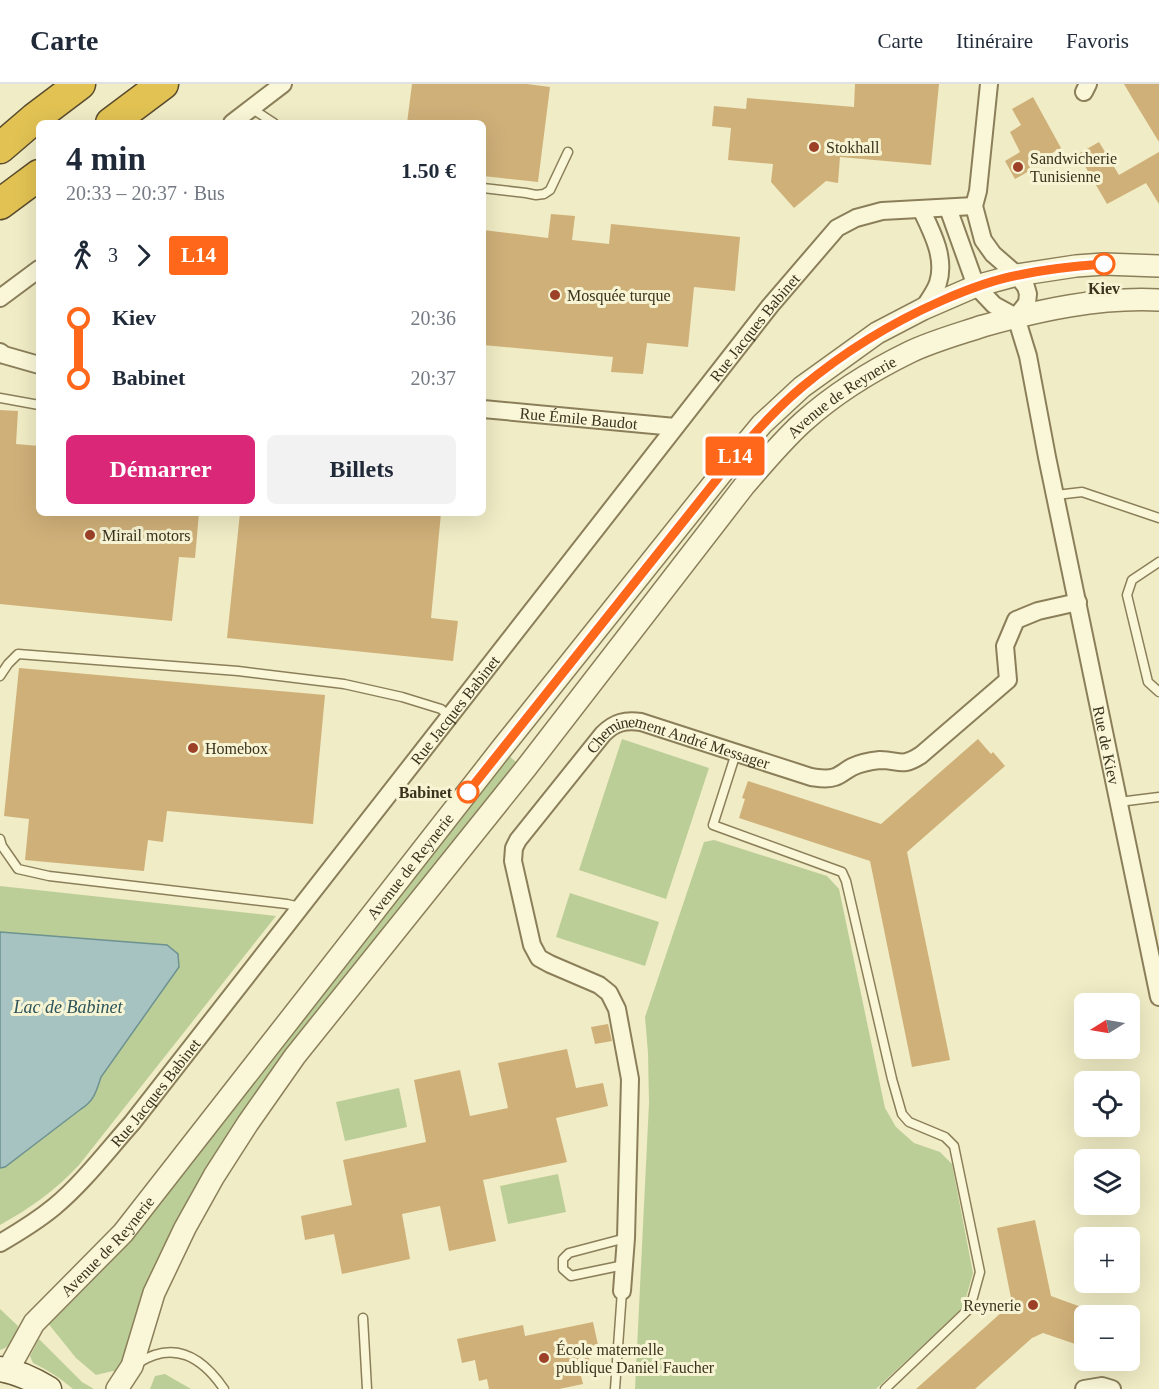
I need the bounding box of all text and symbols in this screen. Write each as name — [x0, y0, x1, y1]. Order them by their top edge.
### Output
text: Carte — [30, 25, 98, 56]
text: Carte — [878, 29, 923, 53]
text: Itinéraire — [956, 29, 1033, 53]
text: Favoris — [1066, 29, 1129, 53]
place label: Stokhall — [826, 139, 880, 156]
marker: Stokhall — [807, 140, 821, 154]
text: 4 min — [66, 141, 146, 177]
place label: Sandwicherie Tunisienne — [1030, 150, 1117, 185]
text: 1.50 € — [401, 158, 456, 183]
marker: Sandwicherie Tunisienne — [1011, 160, 1025, 174]
text: 20:33 – 20:37 · Bus — [66, 182, 225, 204]
icon: walk — [66, 239, 99, 272]
icon: forward — [127, 239, 160, 272]
text: L14 — [181, 243, 216, 267]
text: 3 — [108, 244, 118, 266]
marker: Kiev — [1093, 253, 1115, 275]
street label: Rue Jacques Babinet — [706, 269, 803, 385]
place label: Kiev — [1088, 280, 1120, 297]
place label: Mosquée turque — [567, 287, 671, 305]
marker: Mosquée turque — [548, 288, 562, 302]
text: Kiev — [112, 305, 156, 330]
text: 20:36 — [410, 307, 456, 329]
street label: Avenue de Reynerie — [784, 352, 899, 441]
text: Babinet — [112, 365, 185, 390]
text: 20:37 — [410, 367, 456, 389]
street label: Rue Émile Baudot — [519, 404, 639, 432]
button: Démarrer — [66, 435, 255, 504]
button: Billets — [267, 435, 456, 504]
line badge: L14 — [700, 436, 770, 476]
text: L14 — [717, 444, 753, 468]
place label: Mirail motors — [102, 527, 190, 544]
marker: Mirail motors — [83, 528, 97, 542]
street label: Rue Jacques Babinet — [407, 652, 503, 768]
street label: Rue de Kiev — [1090, 704, 1123, 786]
text: Cheminement André Messager — [583, 712, 773, 772]
place label: Homebox — [205, 740, 268, 757]
marker: Homebox — [186, 741, 200, 755]
street label: Cheminement André Messager — [581, 747, 781, 777]
marker: Babinet — [457, 781, 479, 803]
place label: Babinet — [399, 784, 453, 801]
street label: Avenue de Reynerie — [363, 810, 456, 922]
north arrow — [1074, 993, 1140, 1059]
map controls — [1074, 993, 1140, 1371]
water label: Lac de Babinet — [13, 997, 123, 1017]
street label: Rue Jacques Babinet — [107, 1035, 204, 1150]
button: locate — [1074, 1071, 1140, 1137]
button: layers — [1074, 1149, 1140, 1215]
street label: Avenue de Reynerie — [57, 1193, 157, 1299]
button: + — [1074, 1227, 1140, 1293]
place label: Reynerie — [963, 1297, 1021, 1315]
marker: Reynerie — [1026, 1298, 1040, 1312]
button: − — [1074, 1305, 1140, 1371]
place label: École maternelle publique Daniel Faucher — [556, 1340, 715, 1377]
marker: École maternelle publique Daniel Faucher — [537, 1351, 551, 1365]

